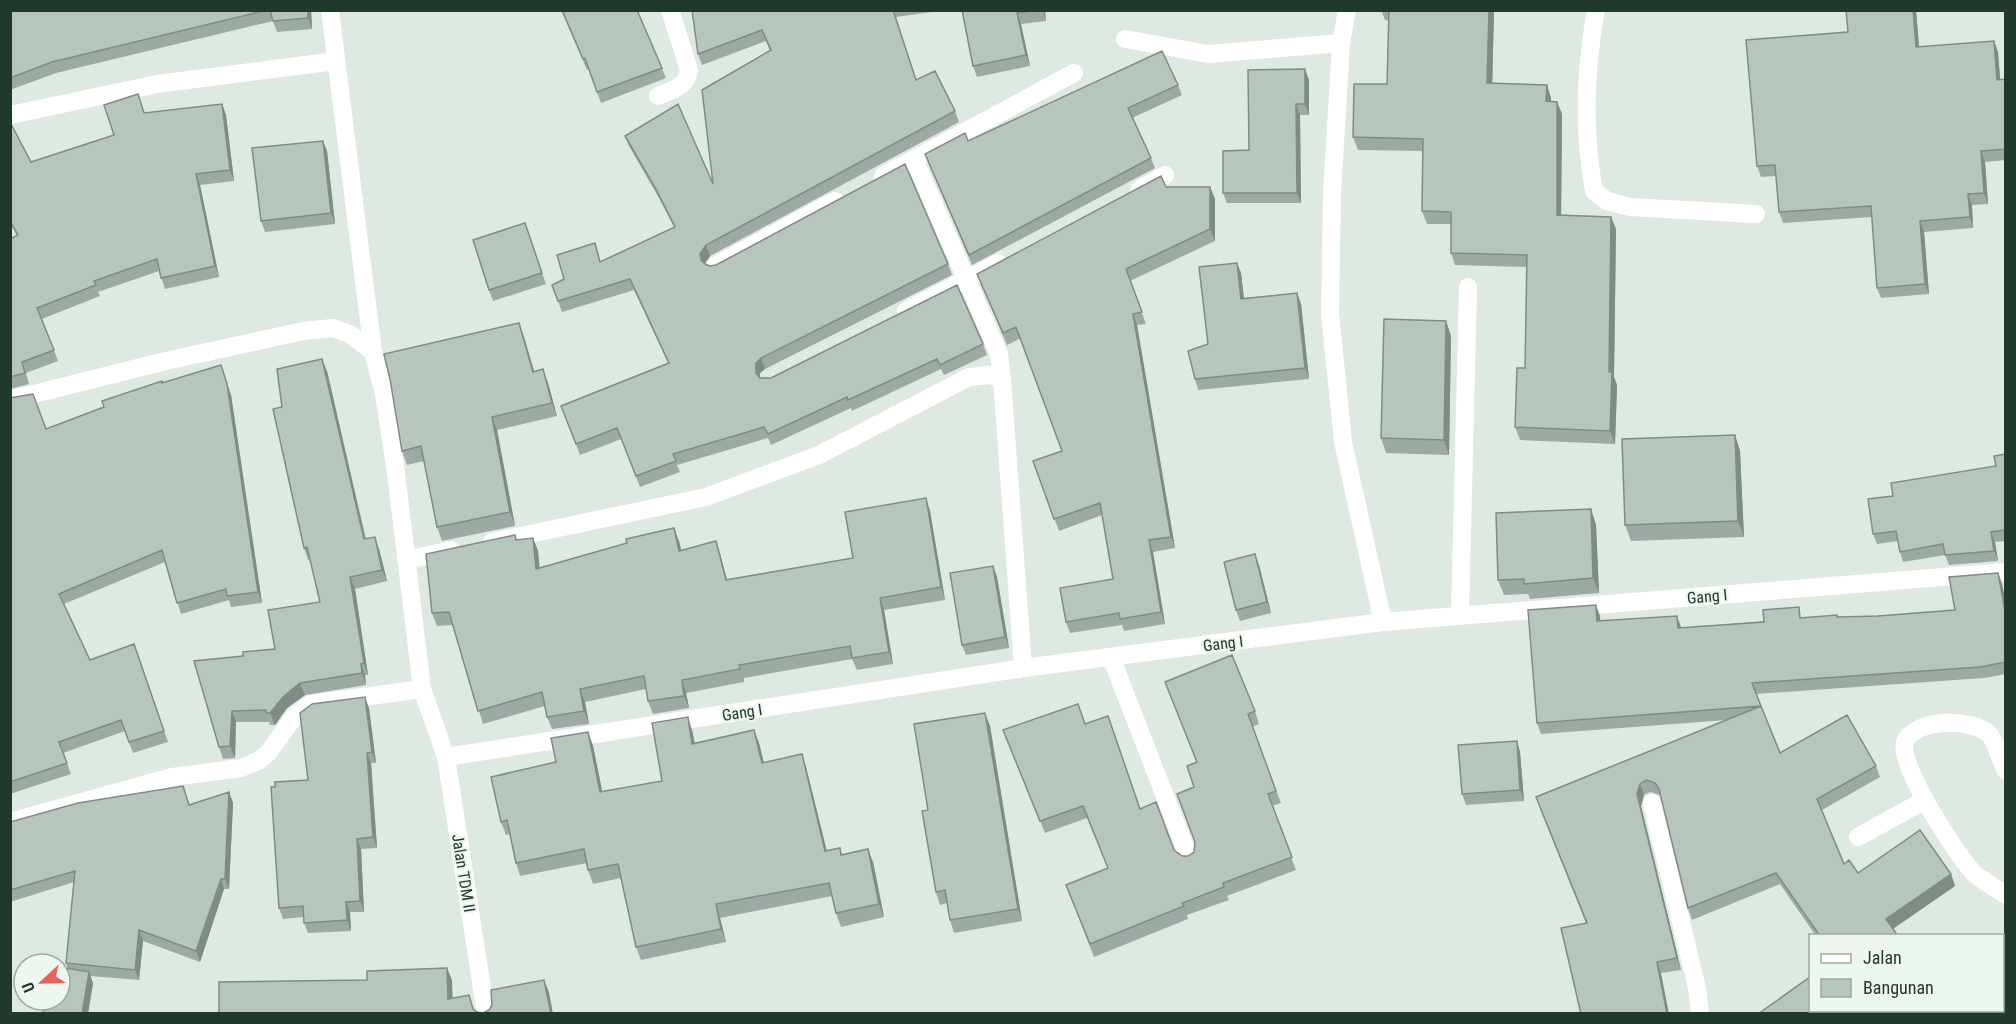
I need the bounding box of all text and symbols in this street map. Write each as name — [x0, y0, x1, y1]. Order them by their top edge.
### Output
street label: Gang I — [1686, 585, 1728, 608]
street label: Gang I — [1202, 632, 1244, 655]
street label: Gang I — [721, 700, 764, 725]
street label: Jalan TDM II — [448, 833, 479, 914]
legend — [1809, 934, 2004, 1012]
text: Jalan — [1863, 947, 1902, 968]
north arrow — [12, 952, 72, 1012]
text: Bangunan — [1863, 977, 1934, 998]
text: U — [18, 980, 39, 995]

